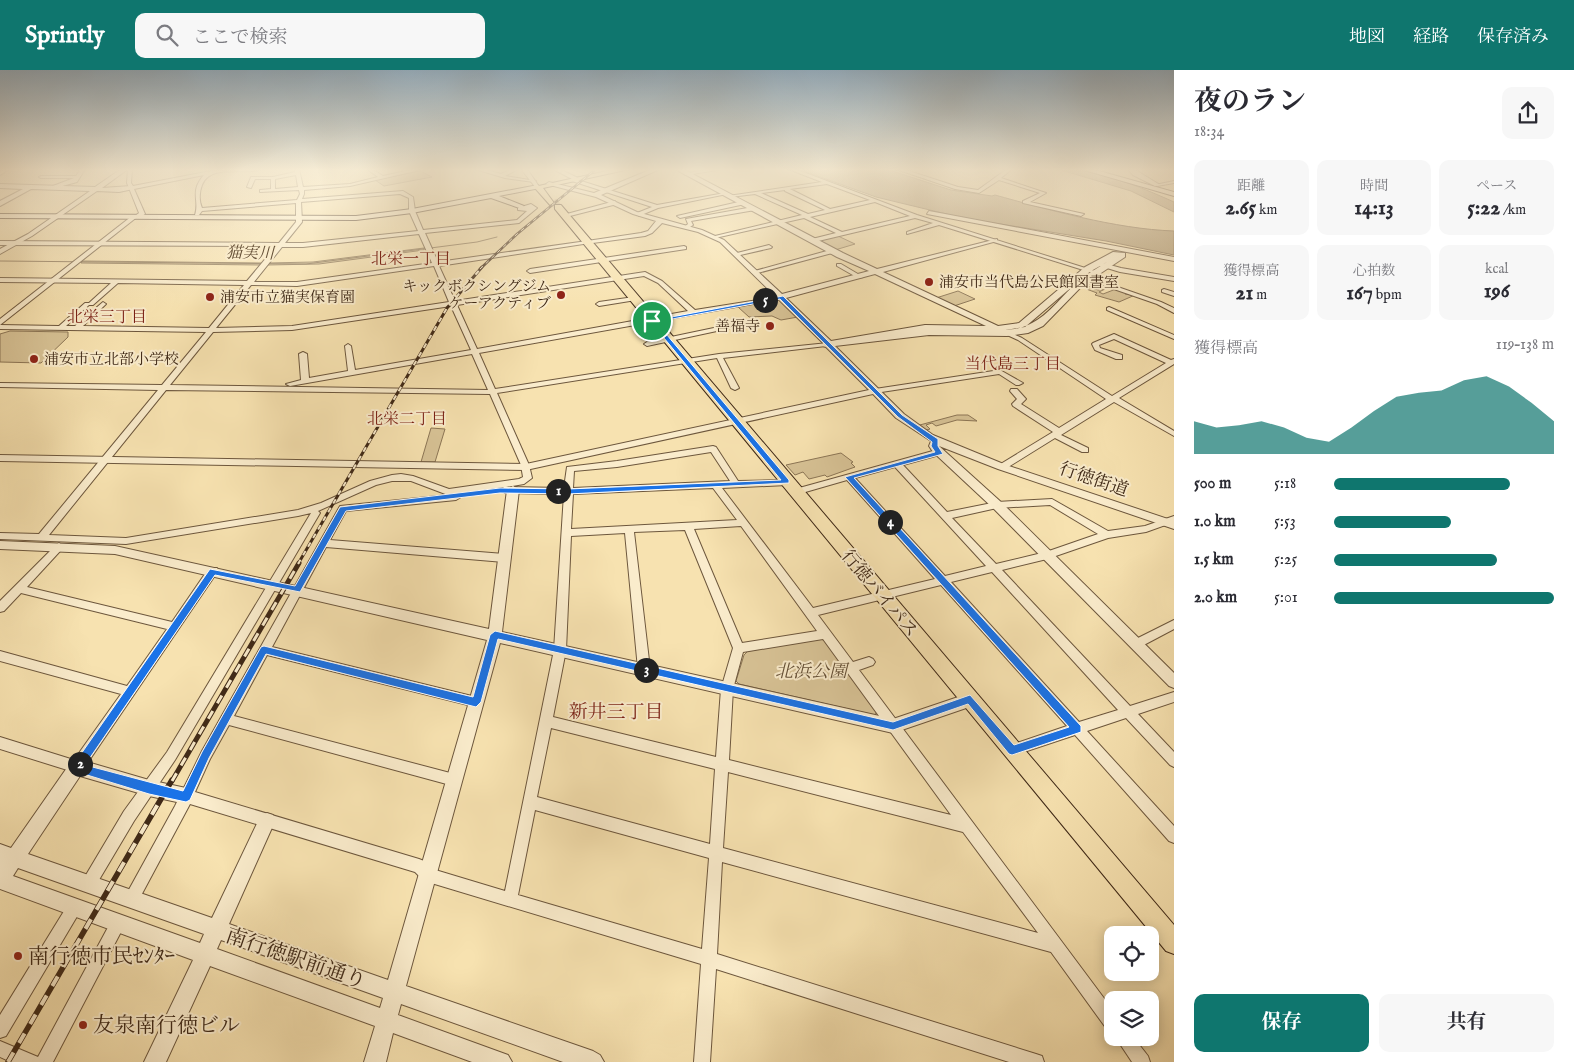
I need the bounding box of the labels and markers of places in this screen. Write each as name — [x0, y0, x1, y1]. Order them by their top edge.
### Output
place label: 浦安市当代島公民館図書室 — [939, 273, 1119, 292]
marker: 浦安市当代島公民館図書室 — [923, 276, 935, 288]
place label: キックボクシングジム ケーアクティブ — [403, 277, 551, 313]
place label: 浦安市立猫実保育園 — [220, 288, 355, 307]
pin: 5 — [752, 288, 778, 312]
marker: キックボクシングジム ケーアクティブ — [555, 289, 567, 301]
marker: 浦安市立猫実保育園 — [204, 291, 216, 303]
pin — [631, 300, 673, 342]
place label: 善福寺 — [715, 317, 760, 336]
marker: 善福寺 — [764, 320, 776, 332]
place label: 浦安市立北部小学校 — [44, 350, 179, 369]
marker: 浦安市立北部小学校 — [28, 353, 40, 365]
pin: 1 — [546, 478, 570, 504]
pin: 4 — [878, 510, 902, 534]
pin: 3 — [634, 658, 658, 682]
pin: 2 — [68, 752, 92, 776]
place label: 南行徳市民ｾﾝﾀｰ — [28, 944, 175, 971]
marker: 南行徳市民ｾﾝﾀｰ — [12, 950, 24, 962]
place label: 友泉南行徳ビル — [93, 1013, 240, 1040]
marker: 友泉南行徳ビル — [77, 1019, 89, 1031]

